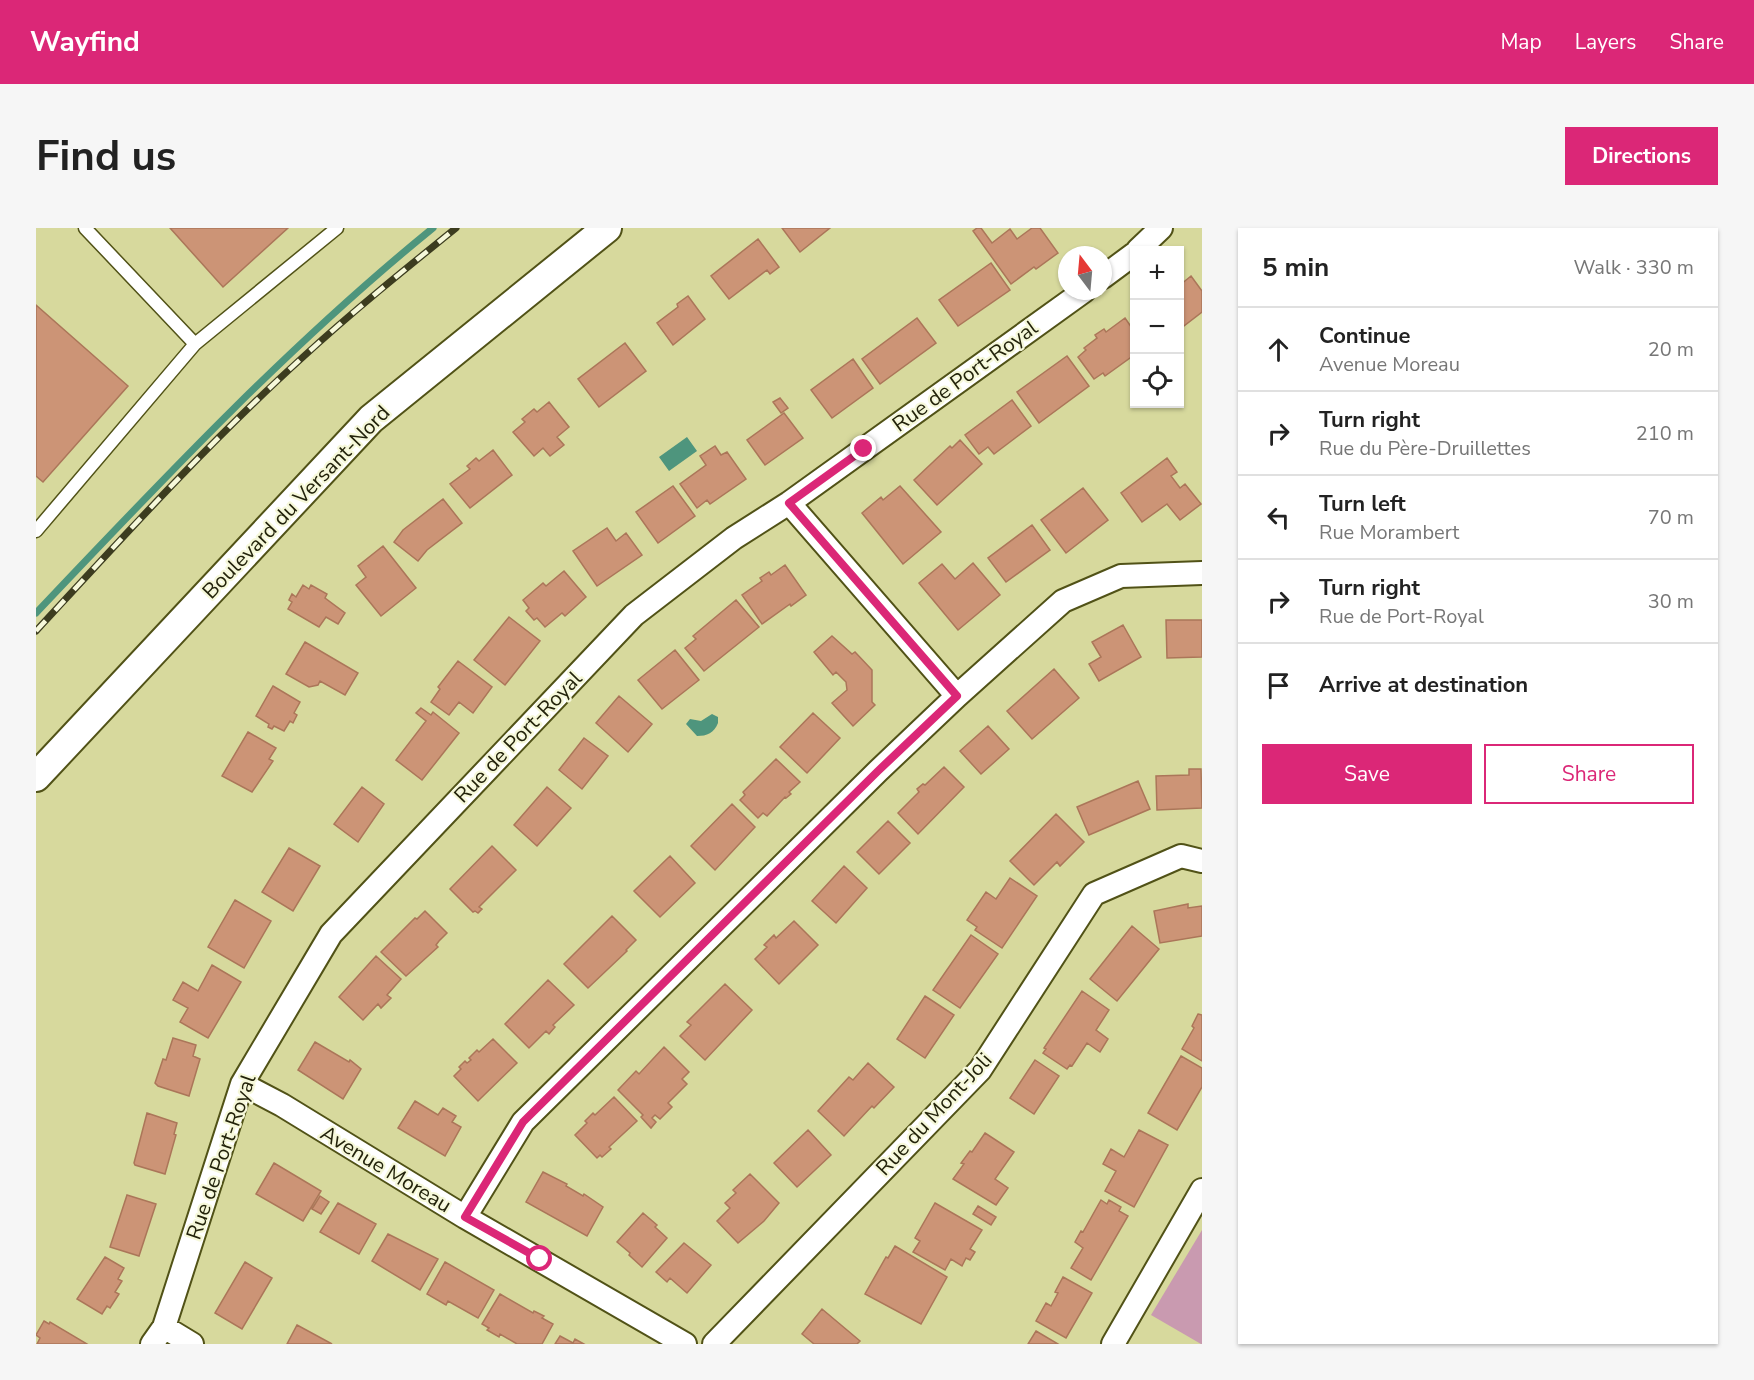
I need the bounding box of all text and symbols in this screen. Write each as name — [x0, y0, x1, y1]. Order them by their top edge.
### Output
text: Wayfind — [30, 23, 140, 61]
text: Map — [1500, 28, 1542, 56]
text: Layers — [1575, 28, 1636, 56]
text: Share — [1669, 28, 1724, 56]
button: Directions — [1565, 127, 1718, 185]
text: Find us — [36, 128, 176, 185]
north arrow — [1058, 246, 1112, 300]
map controls — [1130, 246, 1184, 408]
button: + — [1130, 246, 1184, 300]
text: 5 min — [1262, 250, 1329, 285]
text: Walk · 330 m — [1574, 254, 1694, 281]
button: − — [1130, 300, 1184, 354]
street label: Rue de Port-Royal — [887, 313, 1044, 438]
text: Continue — [1319, 321, 1410, 351]
icon: ahead — [1262, 333, 1295, 366]
text: 20 m — [1648, 336, 1694, 363]
text: Avenue Moreau — [1319, 351, 1460, 378]
button: locate — [1130, 354, 1184, 408]
street label: Boulevard du Versant-Nord — [196, 399, 396, 605]
text: Turn right — [1319, 405, 1420, 435]
icon: right — [1262, 417, 1295, 450]
text: 210 m — [1636, 420, 1694, 447]
route end — [850, 435, 876, 461]
text: Rue du Père-Druillettes — [1319, 435, 1531, 462]
text: Turn left — [1319, 489, 1406, 519]
icon: left — [1262, 501, 1295, 534]
text: 70 m — [1648, 504, 1694, 531]
text: Rue Morambert — [1319, 519, 1459, 546]
text: Turn right — [1319, 573, 1420, 603]
icon: right — [1262, 585, 1295, 618]
text: 30 m — [1648, 588, 1694, 615]
text: Rue de Port-Royal — [1319, 603, 1484, 630]
street label: Rue de Port-Royal — [448, 664, 589, 809]
icon: arrive — [1262, 669, 1295, 702]
text: Arrive at destination — [1319, 670, 1528, 700]
button: Save — [1262, 744, 1472, 804]
button: Share — [1484, 744, 1694, 804]
street label: Rue du Mont-Joli — [870, 1047, 998, 1181]
street label: Rue de Port-Royal — [180, 1070, 263, 1243]
street label: Avenue Moreau — [315, 1119, 457, 1219]
route start — [526, 1245, 552, 1271]

